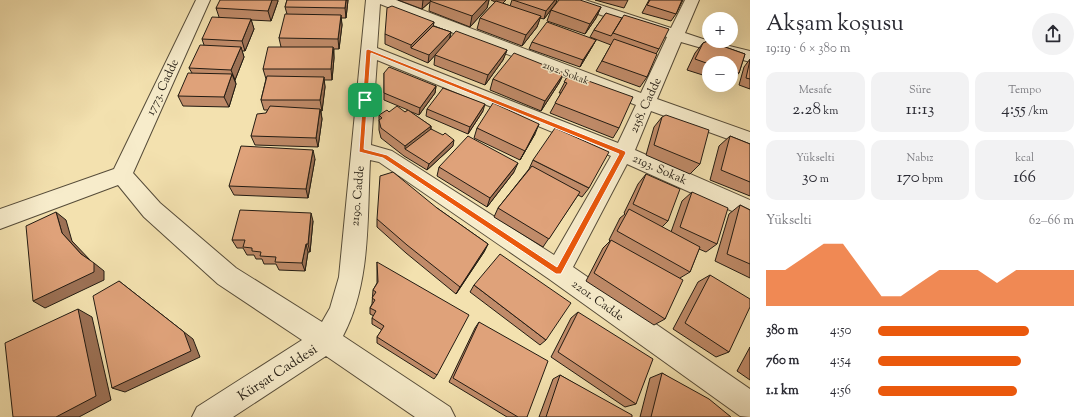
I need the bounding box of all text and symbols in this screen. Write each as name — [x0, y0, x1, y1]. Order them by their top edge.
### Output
text: Akşam koşusu — [766, 9, 904, 41]
map controls — [702, 12, 738, 92]
button: + — [702, 12, 738, 48]
button: share — [1032, 13, 1074, 55]
text: 19:19 · 6 × 380 m — [766, 40, 850, 58]
street label: 1773. Cadde — [142, 56, 184, 119]
button: − — [702, 56, 738, 92]
street label: 2192. Sokak — [540, 58, 592, 89]
street label: 2158. Cadde — [625, 74, 667, 136]
text: Mesafe — [799, 82, 832, 98]
text: Süre — [909, 82, 931, 98]
text: Tempo — [1008, 82, 1041, 98]
pin — [348, 83, 382, 117]
icon: arrive — [354, 89, 376, 111]
text: 2.28 — [792, 98, 821, 122]
text: 11:13 — [906, 98, 934, 122]
text: 4:55 — [1001, 98, 1026, 122]
text: km — [821, 103, 838, 119]
text: /km — [1026, 103, 1048, 119]
street label: 2193. Sokak — [629, 150, 690, 190]
text: Yükselti — [796, 150, 835, 166]
text: Nabız — [907, 150, 933, 166]
text: kcal — [1015, 150, 1034, 166]
street label: 2190. Cadde — [346, 165, 370, 227]
text: 30 — [802, 166, 817, 190]
text: 170 — [897, 166, 920, 190]
text: 166 — [1013, 166, 1036, 190]
text: m — [817, 171, 829, 187]
text: bpm — [920, 171, 943, 187]
text: Yükselti — [766, 212, 812, 230]
text: 62–66 m — [1029, 212, 1074, 230]
street label: 2201. Cadde — [567, 276, 628, 326]
text: 380 m — [766, 322, 798, 340]
text: 4:50 — [830, 322, 851, 340]
street label: Kürşat Caddesi — [234, 340, 322, 407]
text: 760 m — [766, 352, 799, 370]
text: 4:54 — [830, 352, 851, 370]
text: 1.1 km — [766, 382, 799, 400]
text: 4:56 — [830, 382, 851, 400]

